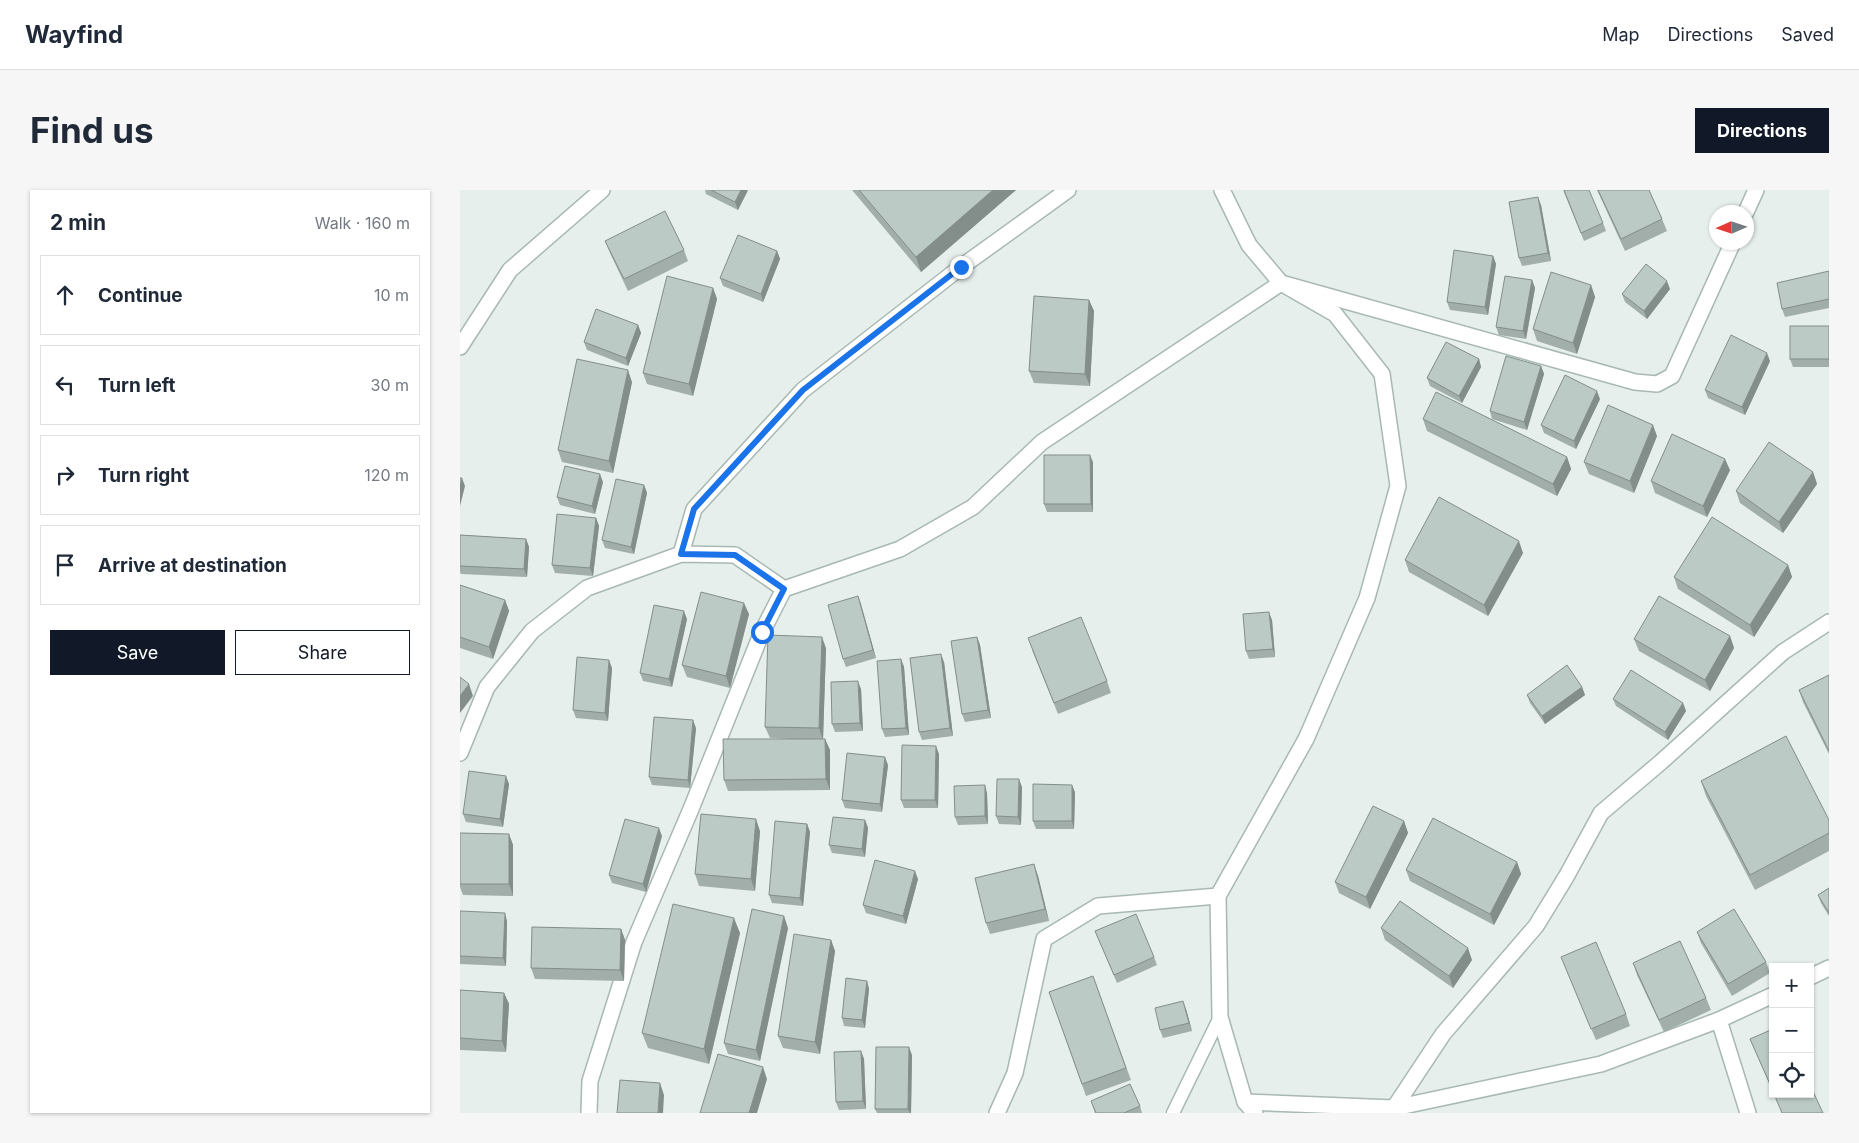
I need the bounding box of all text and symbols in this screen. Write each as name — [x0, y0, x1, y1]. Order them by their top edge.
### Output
text: Wayfind — [25, 20, 123, 49]
text: Map — [1602, 24, 1640, 45]
text: Directions — [1668, 24, 1753, 45]
text: Saved — [1781, 24, 1834, 45]
button: Directions — [1695, 108, 1829, 153]
text: Find us — [30, 109, 154, 151]
north arrow — [1709, 205, 1754, 250]
text: 2 min — [50, 210, 106, 235]
text: Walk · 160 m — [315, 213, 410, 233]
route end — [950, 256, 973, 279]
icon: ahead — [51, 281, 79, 309]
text: Continue — [98, 284, 183, 307]
text: 10 m — [374, 285, 409, 305]
icon: left — [51, 371, 79, 399]
text: Turn left — [98, 374, 176, 397]
text: 30 m — [371, 375, 409, 395]
icon: right — [51, 461, 79, 489]
text: Turn right — [98, 464, 189, 487]
text: 120 m — [364, 465, 409, 485]
icon: arrive — [51, 551, 79, 579]
text: Arrive at destination — [98, 554, 287, 577]
route start — [751, 621, 774, 644]
button: Save — [50, 630, 225, 675]
button: Share — [235, 630, 410, 675]
map controls — [1769, 963, 1814, 1098]
button: + — [1769, 963, 1814, 1008]
button: − — [1769, 1008, 1814, 1053]
button: locate — [1769, 1053, 1814, 1098]

